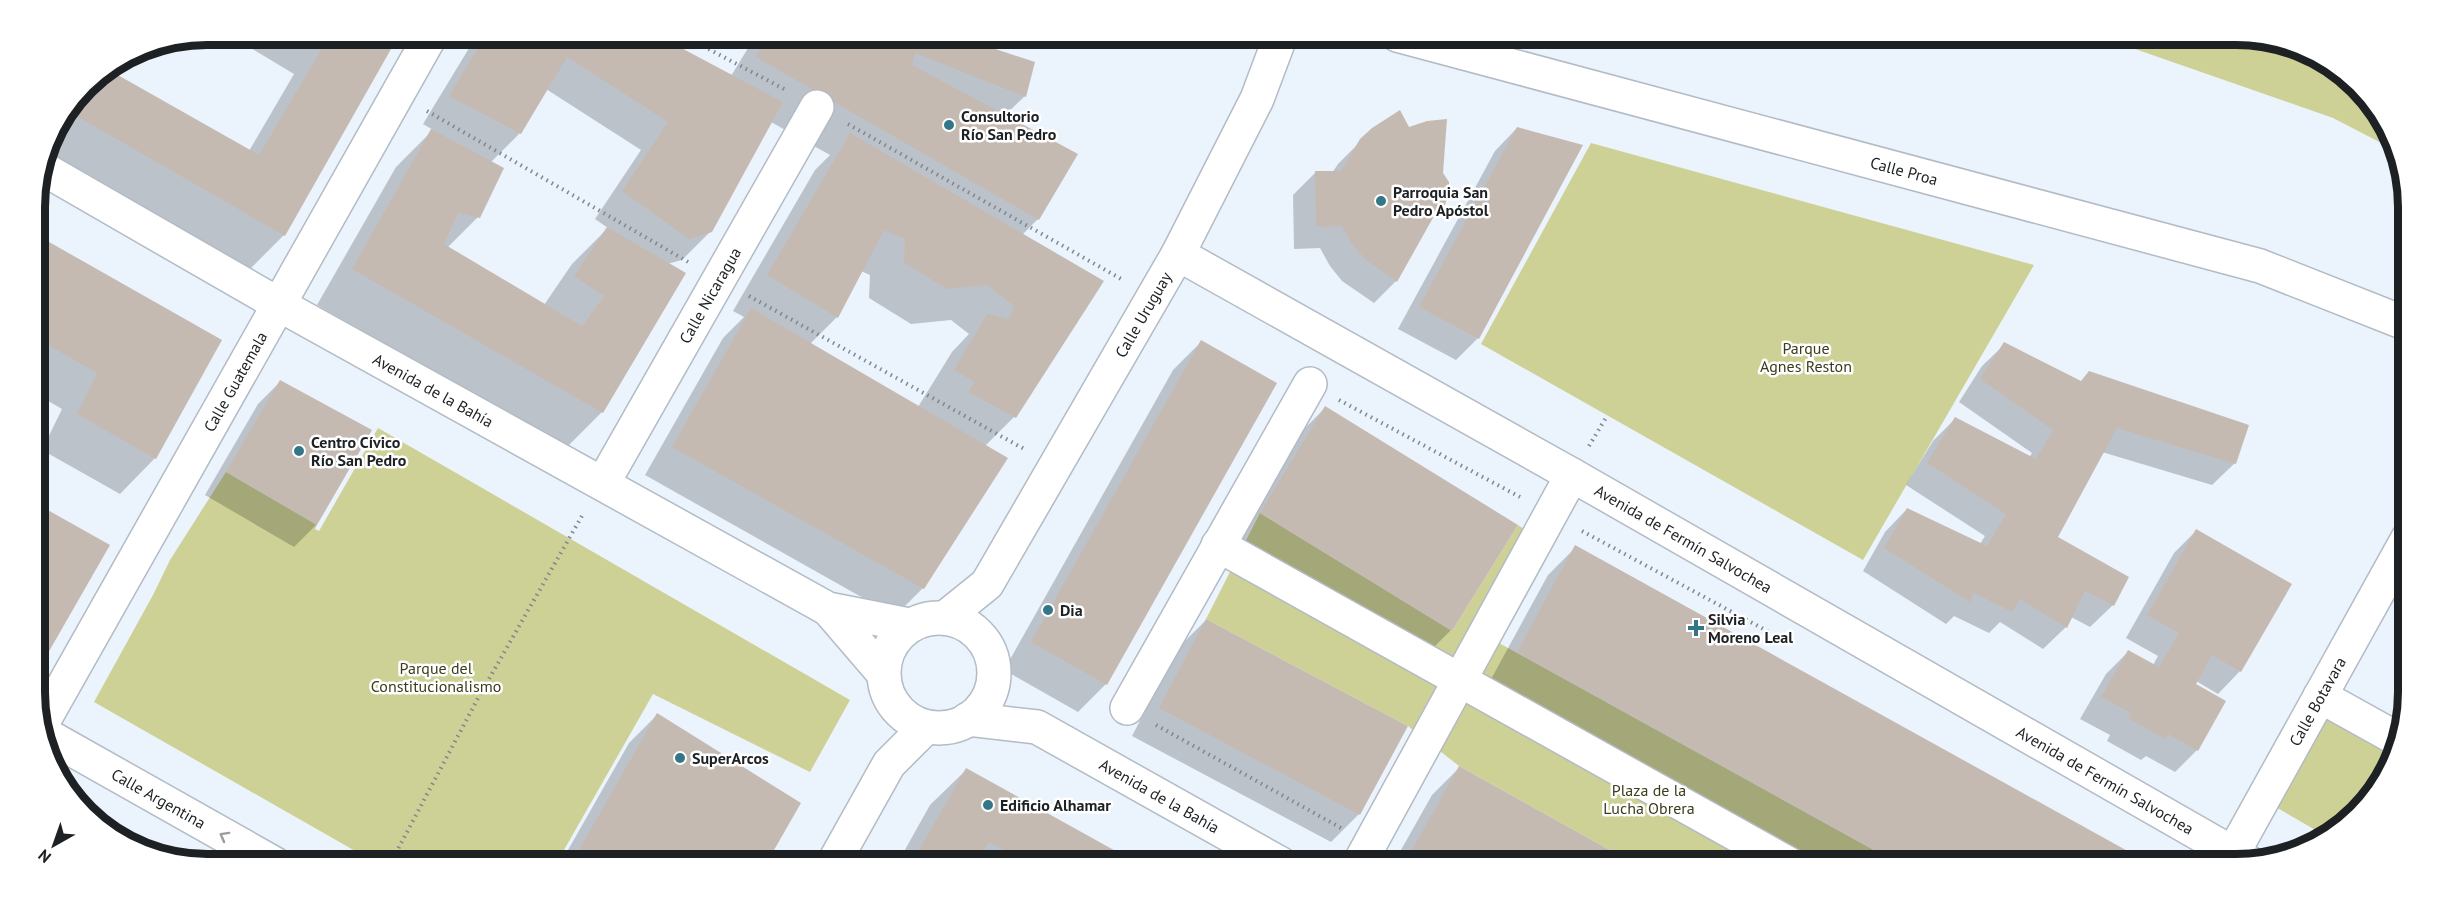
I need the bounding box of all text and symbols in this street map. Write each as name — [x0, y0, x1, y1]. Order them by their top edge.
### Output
place label: Consultorio Río San Pedro — [961, 106, 1057, 144]
marker: Consultorio Río San Pedro — [942, 118, 956, 132]
street label: Calle Proa — [1868, 152, 1940, 189]
place label: Parroquia San Pedro Apóstol — [1393, 182, 1489, 220]
marker: Parroquia San Pedro Apóstol — [1374, 194, 1388, 208]
street label: Calle Nicaragua — [675, 244, 745, 347]
street label: Calle Uruguay — [1110, 268, 1176, 361]
street label: Calle Guatemala — [199, 328, 271, 435]
park label: Parque Agnes Reston — [1760, 338, 1852, 376]
street label: Avenida de la Bahía — [370, 349, 497, 432]
place label: Centro Cívico Río San Pedro — [311, 432, 407, 470]
marker: Centro Cívico Río San Pedro — [292, 444, 306, 458]
street label: Avenida de Fermín Salvochea — [1591, 480, 1775, 597]
place label: Dia — [1060, 600, 1083, 620]
marker: Dia — [1041, 603, 1055, 617]
place label: Silvia Moreno Leal — [1708, 609, 1793, 647]
marker: Silvia Moreno Leal — [1689, 621, 1703, 635]
street label: Calle Botavara — [2285, 653, 2350, 750]
park label: Parque del Constitucionalismo — [371, 658, 501, 696]
street label: Avenida de Fermín Salvochea — [2013, 722, 2197, 839]
place label: SuperArcos — [692, 748, 769, 768]
marker: SuperArcos — [673, 751, 687, 765]
street label: Avenida de la Bahía — [1096, 754, 1223, 837]
street label: Calle Argentina — [108, 764, 209, 833]
park label: Plaza de la Lucha Obrera — [1603, 780, 1695, 818]
place label: Edificio Alhamar — [1000, 795, 1111, 815]
marker: Edificio Alhamar — [981, 798, 995, 812]
north arrow — [24, 815, 84, 875]
one-way arrow — [220, 832, 231, 843]
text: N — [34, 845, 55, 868]

